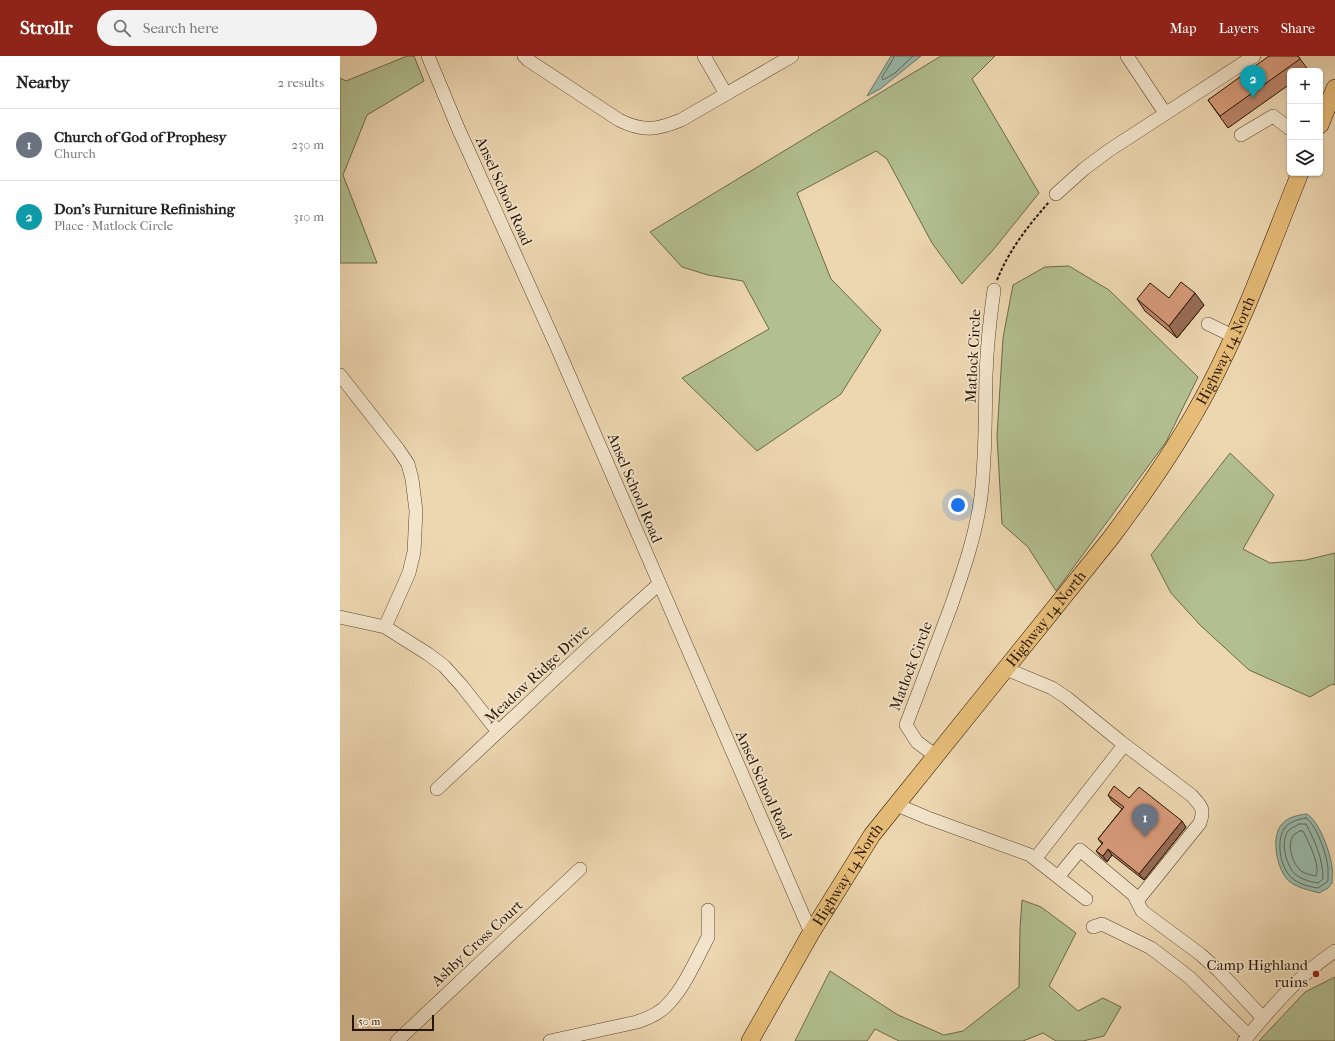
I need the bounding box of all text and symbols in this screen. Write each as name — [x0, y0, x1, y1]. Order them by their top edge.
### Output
search box — [97, 10, 377, 46]
text: Strollr — [20, 17, 73, 39]
icon: search — [111, 17, 133, 39]
text: Search here — [143, 19, 219, 37]
text: Map — [1170, 20, 1197, 37]
text: Layers — [1219, 20, 1259, 37]
text: Share — [1281, 20, 1315, 37]
pin: 2 — [1240, 65, 1266, 98]
map controls — [1287, 68, 1323, 176]
button: + — [1287, 68, 1323, 104]
text: Nearby — [16, 72, 70, 92]
text: 2 results — [278, 75, 324, 90]
button: − — [1287, 104, 1323, 140]
text: Church of God of Prophesy — [54, 128, 226, 146]
street label: Ansel School Road — [472, 133, 536, 249]
text: 1 — [27, 137, 31, 152]
text: 230 m — [291, 137, 324, 152]
button: layers — [1287, 140, 1323, 176]
text: Church — [54, 146, 96, 161]
text: Don's Furniture Refinishing — [54, 200, 235, 218]
text: 2 — [26, 209, 32, 224]
text: 310 m — [293, 209, 324, 224]
text: Place · Matlock Circle — [54, 218, 173, 233]
street label: Highway 14 North — [1192, 293, 1259, 408]
street label: Matlock Circle — [962, 308, 984, 403]
street label: Ansel School Road — [603, 430, 667, 546]
your location — [948, 495, 968, 515]
street label: Highway 14 North — [1002, 567, 1090, 670]
street label: Matlock Circle — [886, 618, 936, 713]
street label: Meadow Ridge Drive — [481, 621, 593, 727]
street label: Ansel School Road — [732, 727, 796, 843]
pin: 1 — [1132, 804, 1158, 837]
street label: Highway 14 North — [809, 819, 887, 929]
street label: Ashby Cross Court — [427, 896, 527, 991]
place label: Camp Highland ruins — [1207, 956, 1309, 991]
marker: Camp Highland ruins — [1311, 969, 1321, 979]
scale bar — [352, 1013, 434, 1032]
text: 50 m — [358, 1015, 380, 1028]

